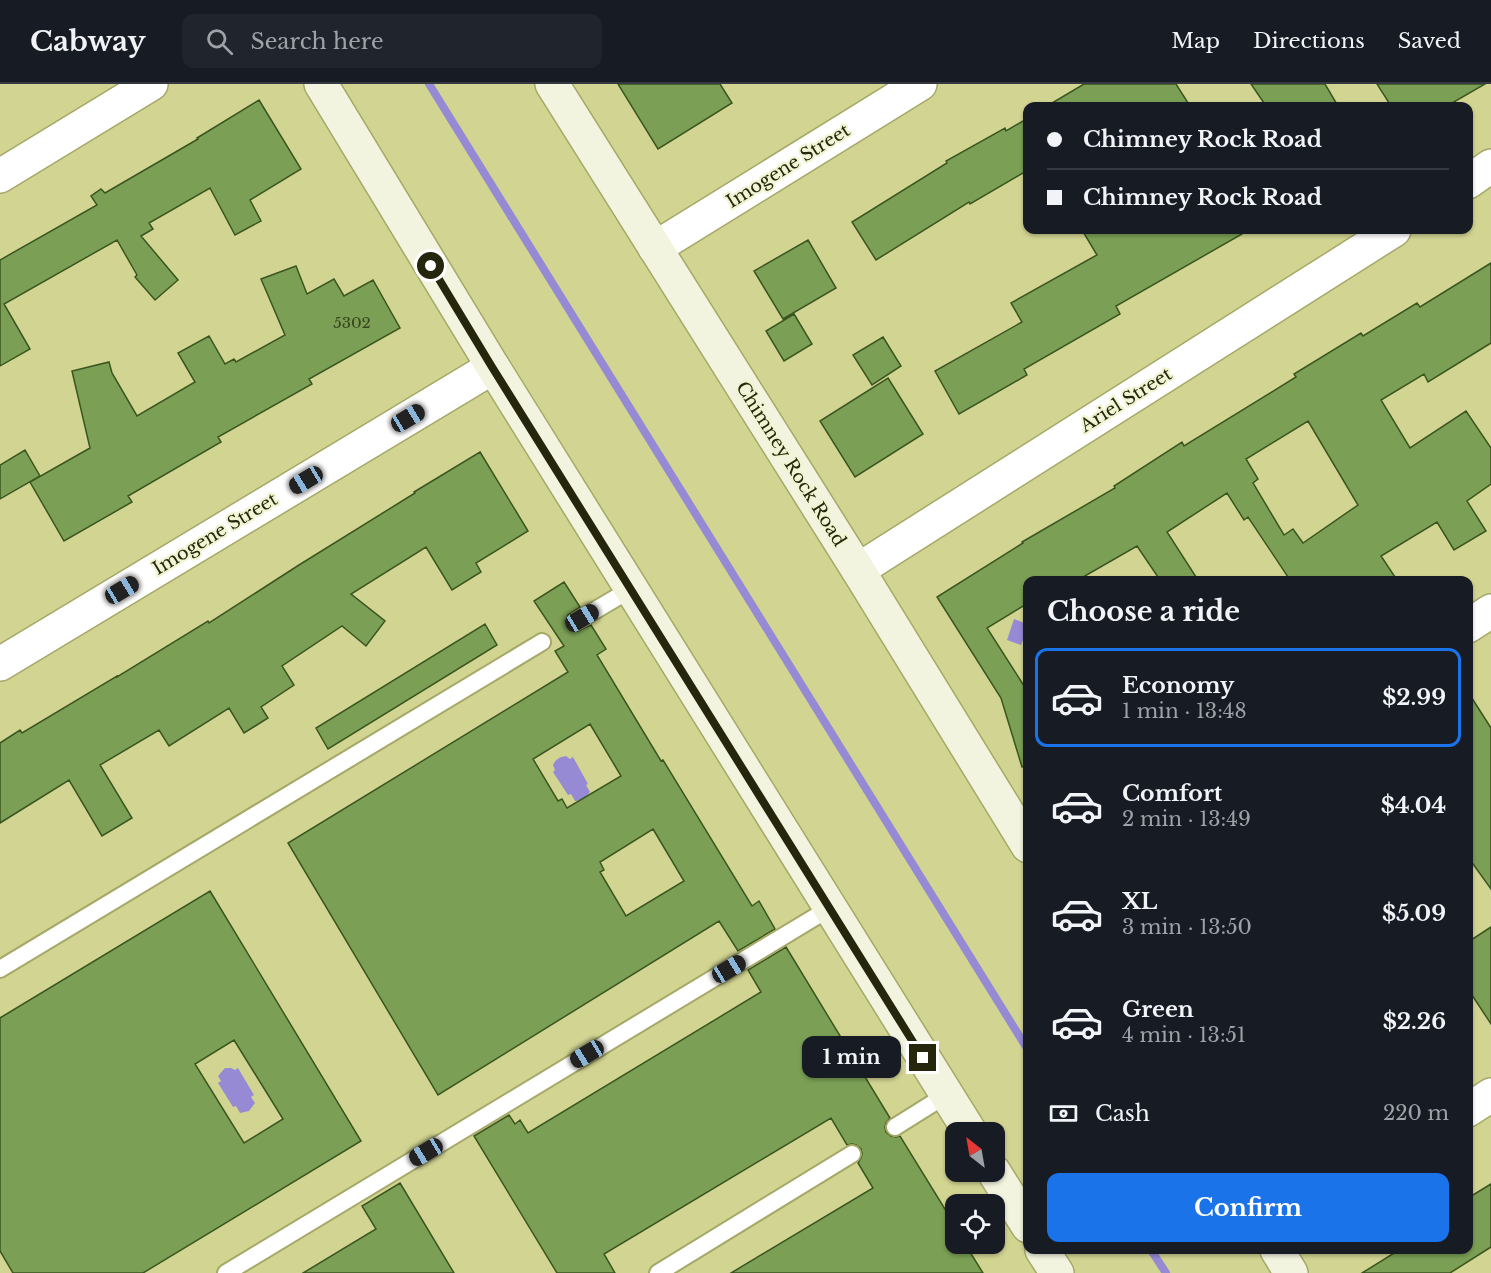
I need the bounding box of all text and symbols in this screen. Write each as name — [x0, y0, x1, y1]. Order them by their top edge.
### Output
search box — [182, 14, 602, 68]
text: Cabway — [30, 24, 146, 59]
icon: search — [203, 25, 236, 58]
text: Search here — [251, 28, 384, 55]
text: Map — [1171, 28, 1220, 54]
text: Directions — [1253, 28, 1365, 54]
text: Saved — [1398, 28, 1461, 54]
street label: Imogene Street — [722, 119, 854, 213]
text: Chimney Rock Road — [1083, 126, 1322, 153]
text: Chimney Rock Road — [1083, 184, 1322, 211]
route start — [417, 252, 444, 279]
house number: 5302 — [333, 313, 371, 332]
street label: Ariel Street — [1075, 363, 1176, 437]
street label: Chimney Rock Road — [731, 378, 851, 550]
car — [388, 401, 428, 435]
car — [286, 463, 326, 497]
street label: Imogene Street — [149, 488, 282, 580]
car — [102, 573, 142, 607]
text: Choose a ride — [1047, 595, 1240, 628]
car — [562, 601, 602, 635]
icon: car — [1050, 671, 1104, 725]
text: Economy — [1122, 672, 1234, 699]
text: $2.99 — [1382, 684, 1446, 711]
text: 1 min · 13:48 — [1122, 699, 1247, 723]
icon: car — [1050, 779, 1104, 833]
text: Comfort — [1122, 780, 1222, 807]
text: $4.04 — [1381, 792, 1446, 819]
text: 2 min · 13:49 — [1122, 807, 1251, 831]
icon: car — [1050, 887, 1104, 941]
text: XL — [1122, 888, 1157, 915]
text: $5.09 — [1382, 900, 1446, 927]
text: 3 min · 13:50 — [1122, 915, 1252, 939]
car — [709, 952, 749, 986]
icon: car — [1050, 995, 1104, 1049]
text: Green — [1122, 996, 1194, 1023]
text: $2.26 — [1383, 1008, 1446, 1035]
text: 4 min · 13:51 — [1122, 1023, 1246, 1047]
car — [567, 1037, 607, 1071]
callout: 1 min — [803, 1037, 902, 1079]
route end — [909, 1044, 936, 1071]
text: 1 min — [823, 1045, 880, 1069]
icon: cash — [1047, 1097, 1080, 1130]
text: Cash — [1095, 1100, 1150, 1127]
text: 220 m — [1383, 1101, 1449, 1125]
north arrow — [945, 1122, 1005, 1182]
map controls — [945, 1122, 1005, 1254]
car — [406, 1135, 446, 1169]
button: Confirm — [1047, 1173, 1449, 1242]
button: locate — [945, 1194, 1005, 1254]

